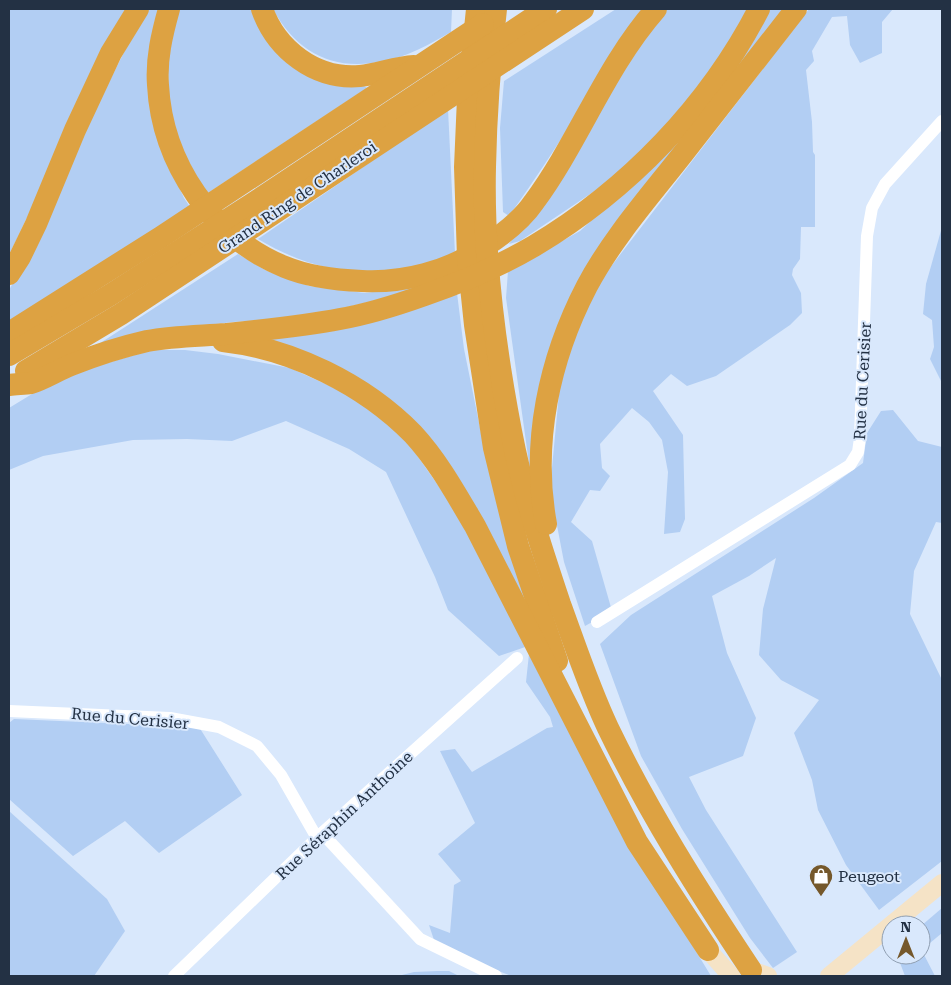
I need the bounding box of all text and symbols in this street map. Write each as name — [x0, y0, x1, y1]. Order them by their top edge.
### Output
street label: Grand Ring de Charleroi — [214, 137, 380, 258]
street label: Rue du Cerisier — [850, 321, 875, 440]
street label: Rue du Cerisier — [70, 704, 190, 733]
street label: Rue Séraphin Anthoine — [272, 747, 417, 884]
shop icon: Peugeot — [808, 863, 834, 897]
place label: Peugeot — [838, 867, 900, 886]
north arrow — [881, 915, 931, 965]
text: N — [901, 919, 912, 935]

